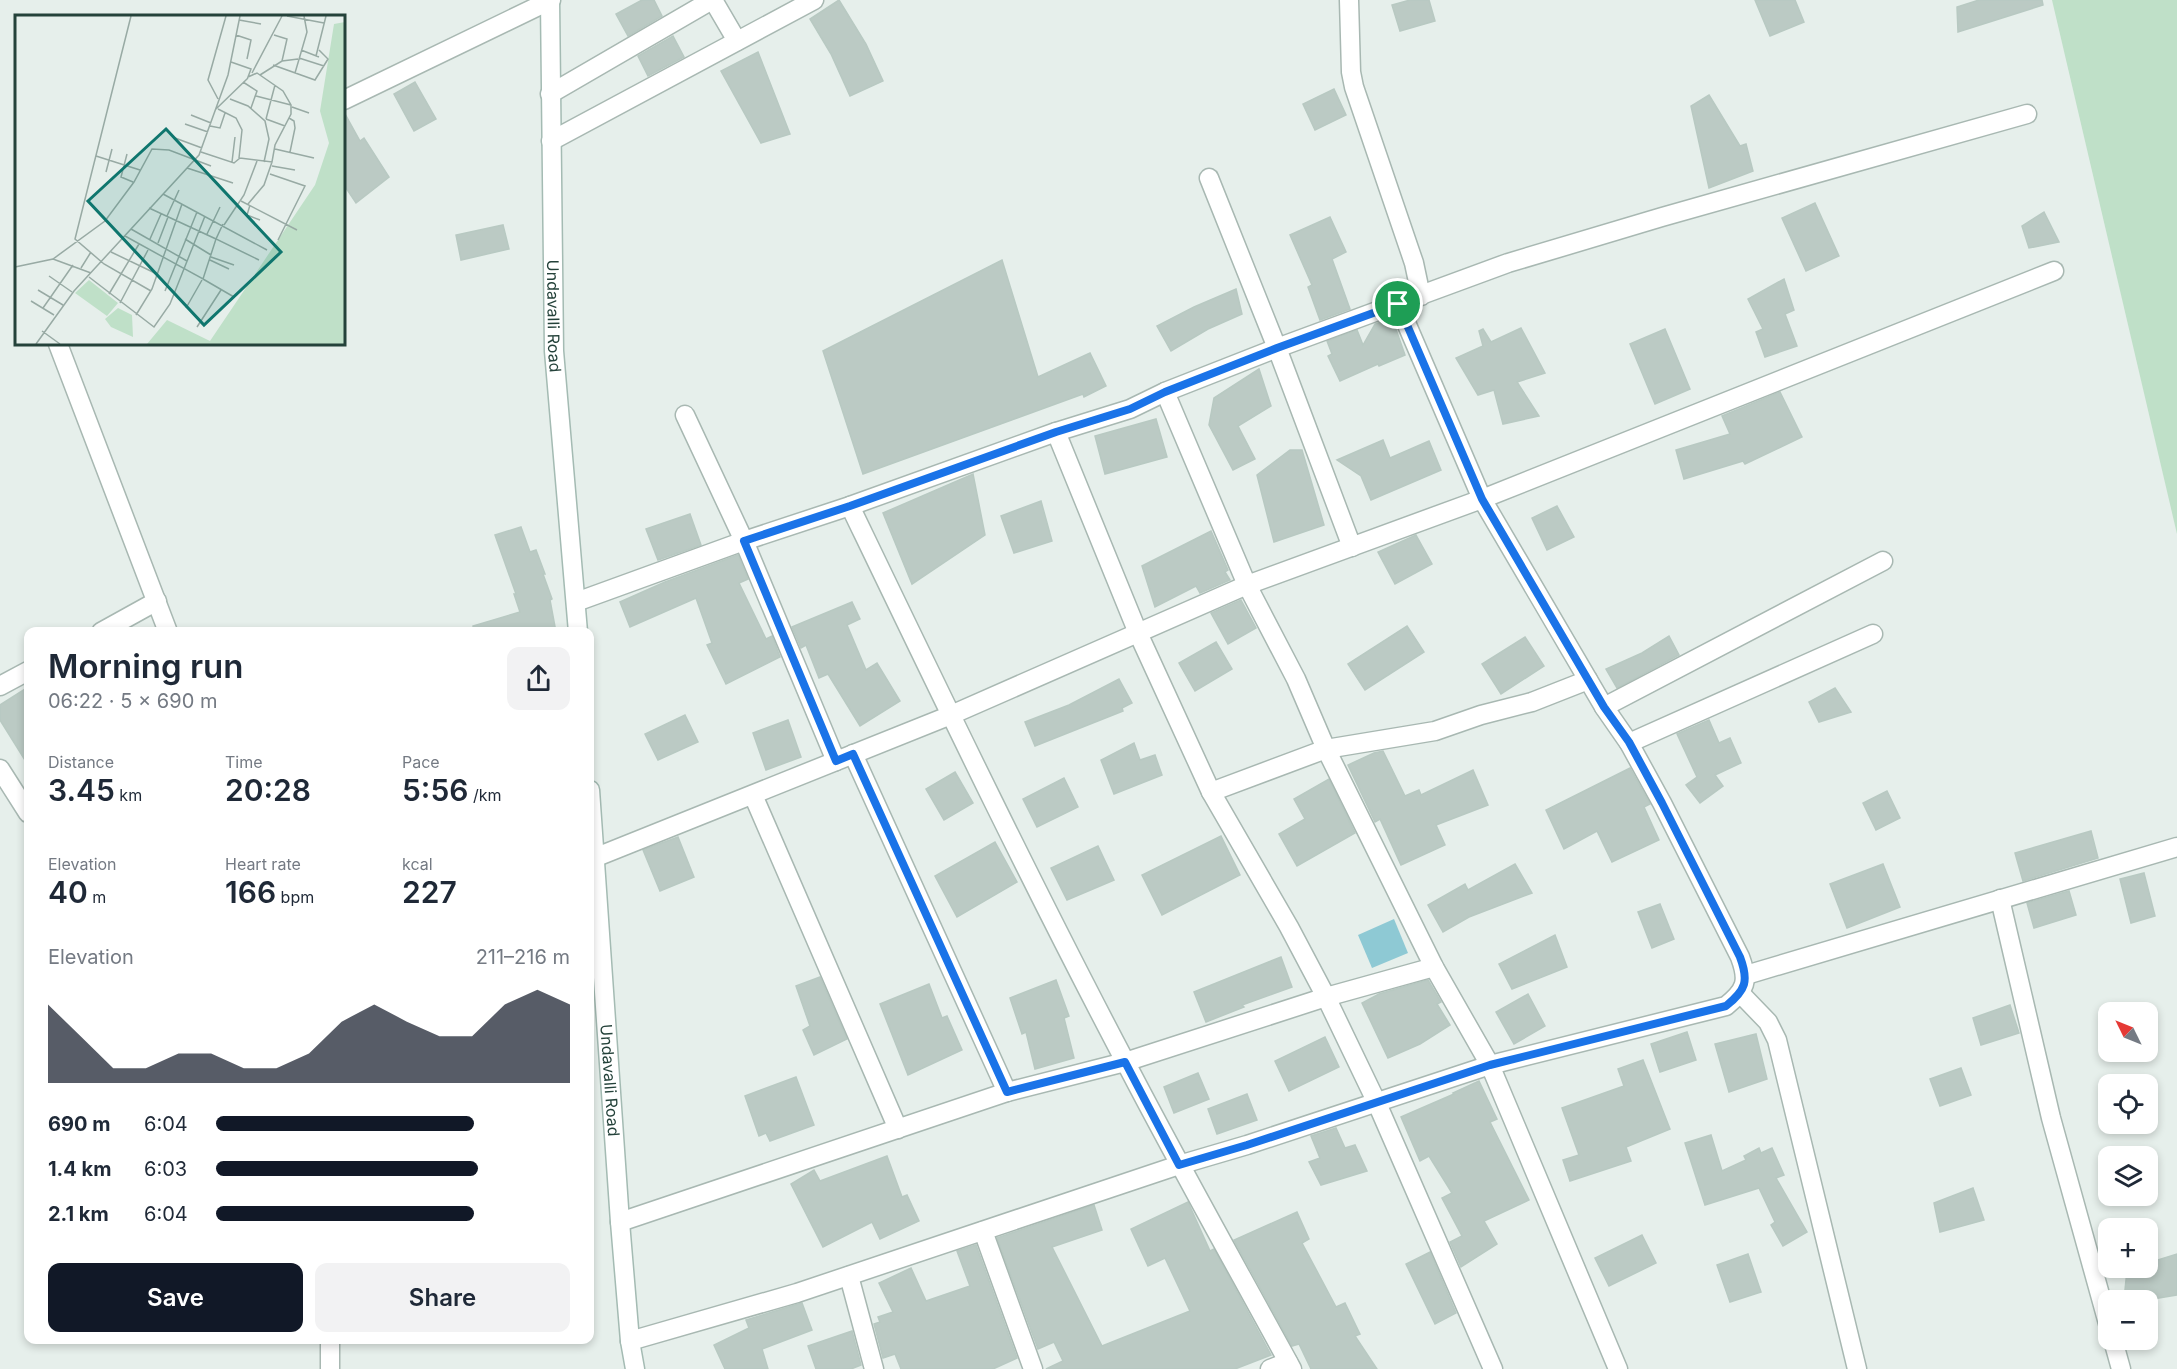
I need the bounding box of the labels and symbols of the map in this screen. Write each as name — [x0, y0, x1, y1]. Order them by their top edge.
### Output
inset map — [15, 15, 345, 345]
street label: Undavalli Road — [543, 260, 566, 373]
pin — [1372, 278, 1423, 329]
north arrow — [2098, 1002, 2158, 1062]
street label: Undavalli Road — [596, 1023, 624, 1137]

